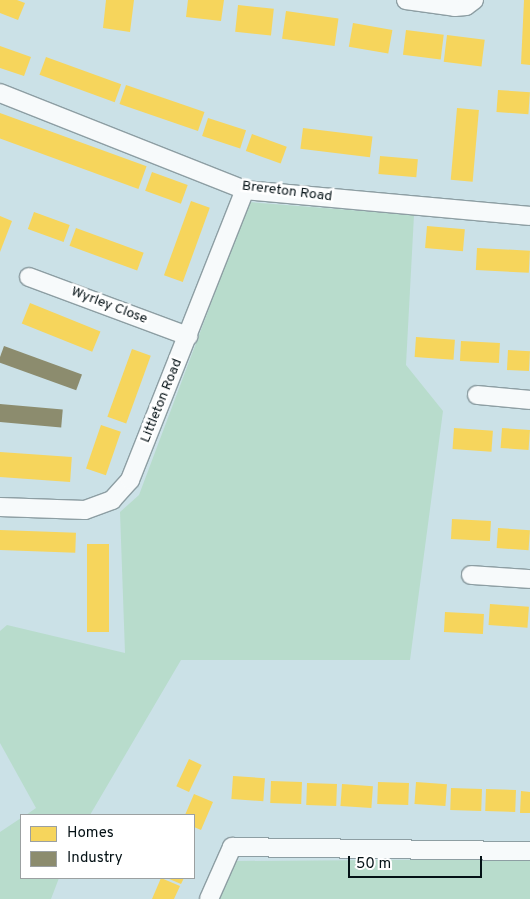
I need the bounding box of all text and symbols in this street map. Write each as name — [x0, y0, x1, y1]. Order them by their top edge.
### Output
street label: Brereton Road — [241, 178, 333, 206]
street label: Wyrley Close — [68, 284, 150, 328]
street label: Littleton Road — [138, 357, 186, 445]
legend — [20, 814, 195, 879]
text: Homes — [67, 824, 114, 843]
scale bar — [350, 846, 484, 878]
text: Industry — [67, 849, 123, 868]
text: 50 m — [356, 855, 391, 874]

